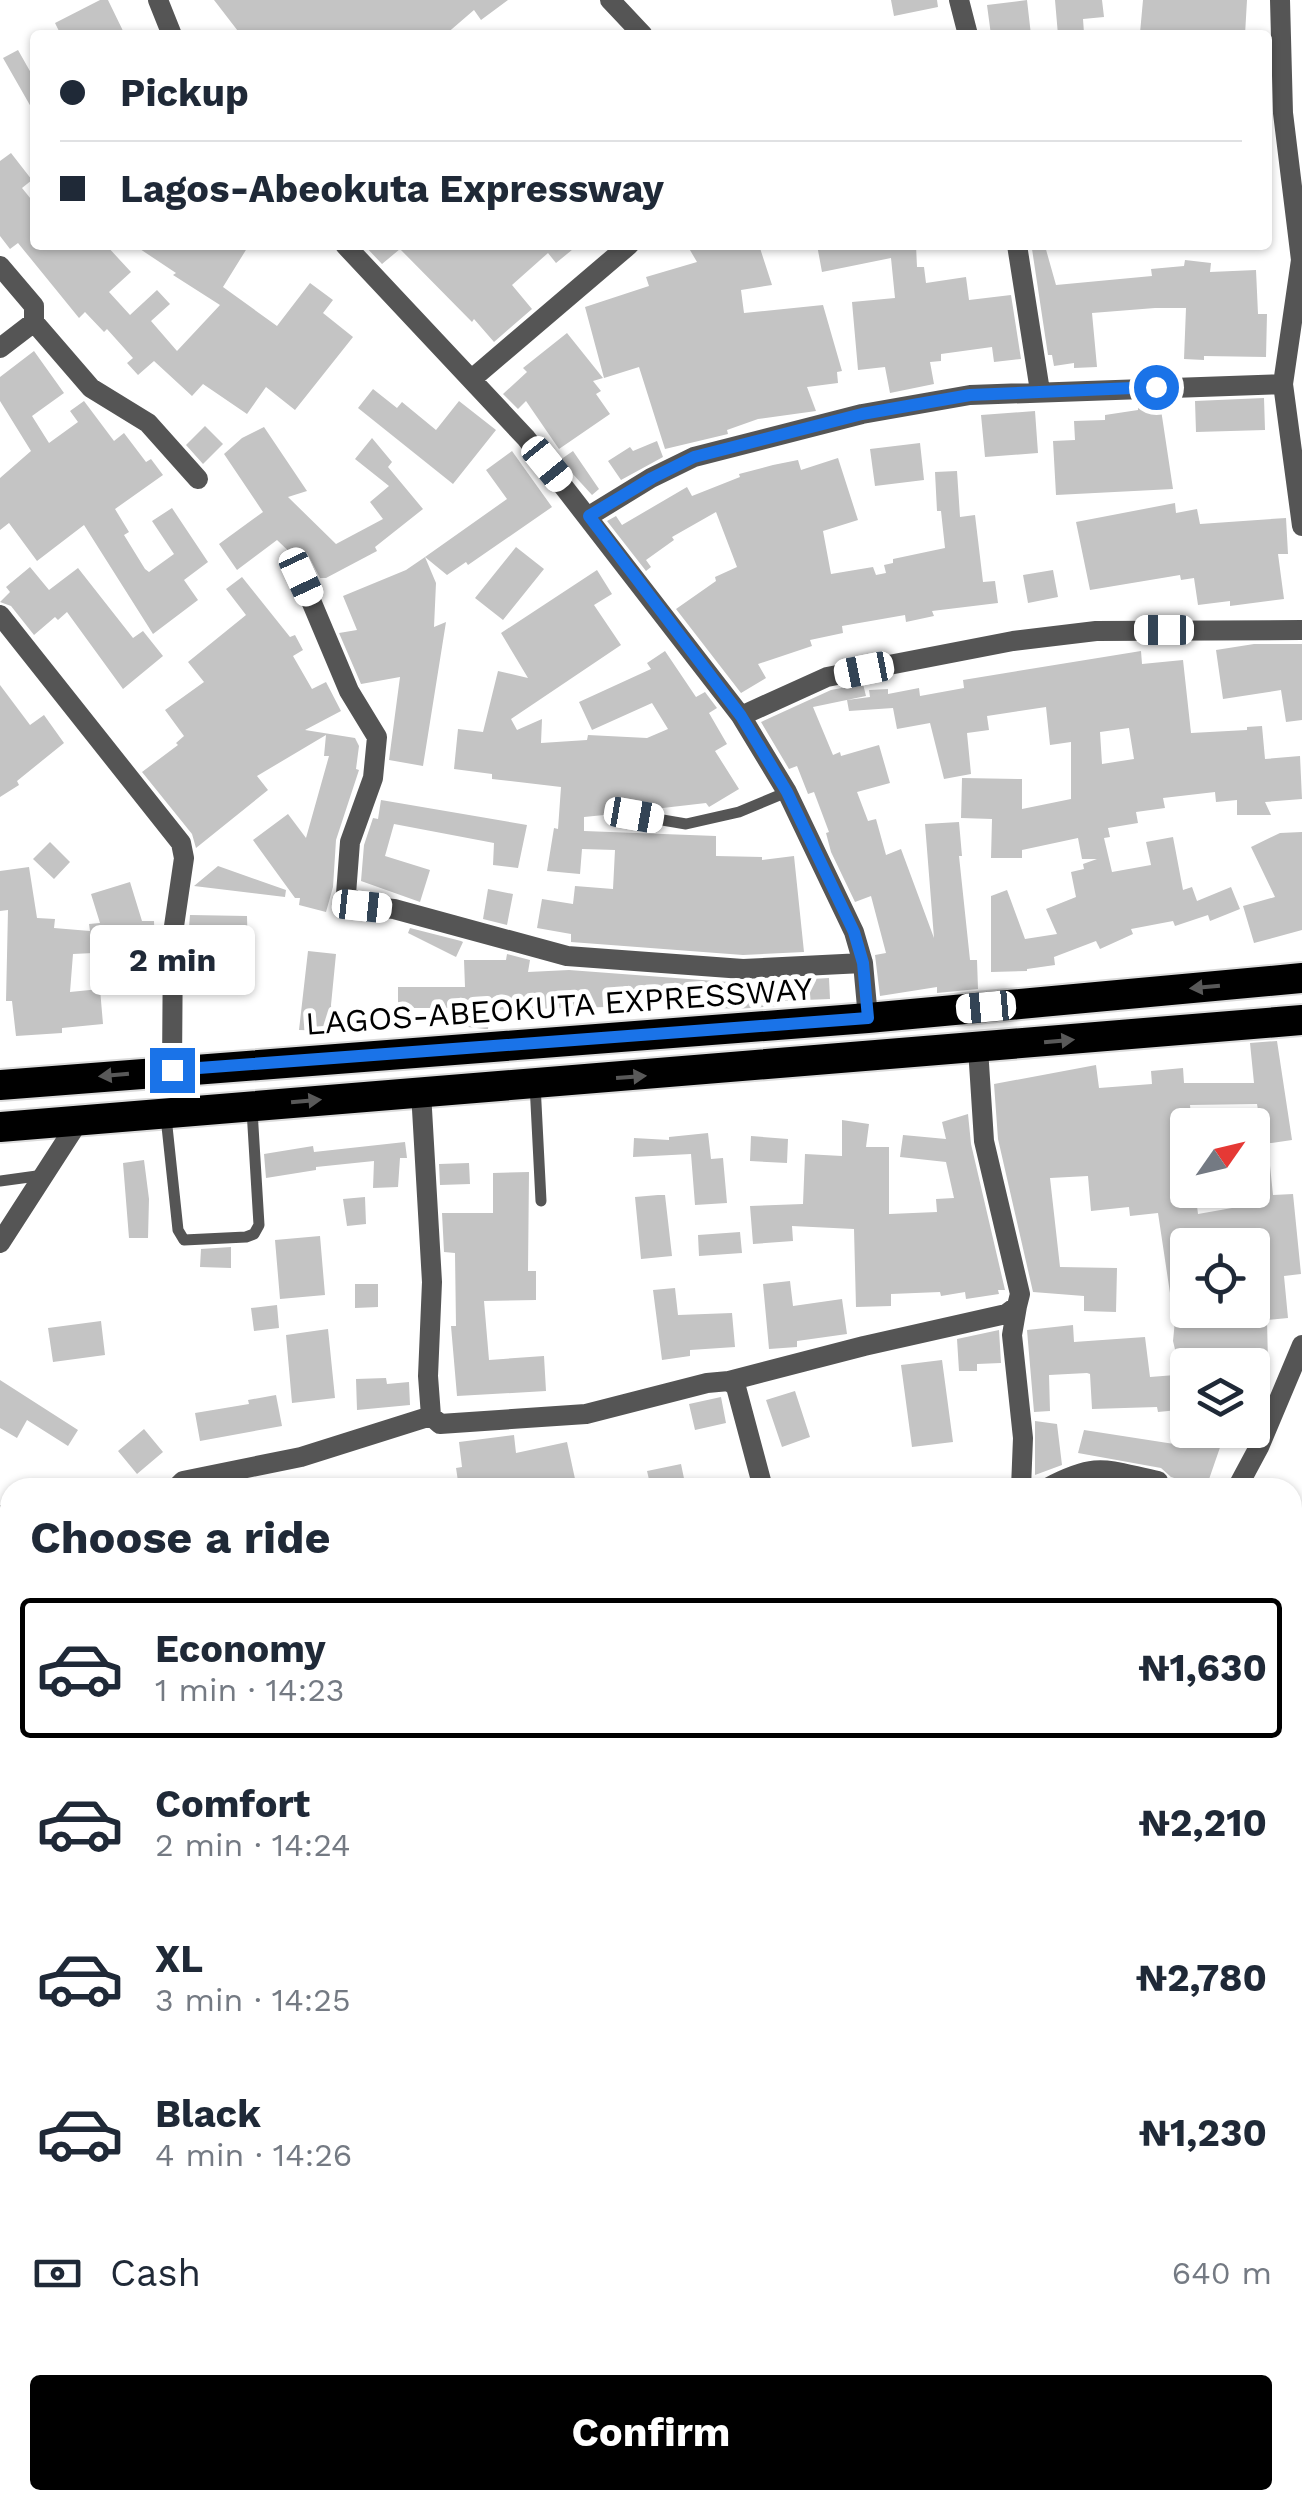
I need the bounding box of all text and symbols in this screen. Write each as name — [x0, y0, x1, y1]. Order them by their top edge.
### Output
text: Pickup — [120, 71, 249, 115]
text: Lagos-Abeokuta Expressway — [120, 167, 664, 211]
route start — [1134, 365, 1179, 410]
car — [516, 431, 578, 497]
car — [275, 543, 327, 611]
car — [1134, 615, 1194, 645]
car — [832, 650, 896, 690]
car — [602, 795, 666, 835]
car — [331, 888, 393, 924]
callout: 2 min — [90, 925, 254, 995]
text: 2 min — [129, 941, 216, 979]
street label: LAGOS-ABEOKUTA EXPRESSWAY — [304, 969, 814, 1043]
one-way arrow — [1188, 979, 1220, 995]
car — [955, 989, 1017, 1025]
one-way arrow — [1044, 1032, 1075, 1048]
route end — [150, 1048, 195, 1093]
one-way arrow — [97, 1067, 129, 1083]
one-way arrow — [615, 1068, 647, 1084]
one-way arrow — [291, 1093, 323, 1109]
north arrow — [1170, 1108, 1270, 1208]
map controls — [1170, 1108, 1270, 1448]
button: locate — [1170, 1228, 1270, 1328]
button: layers — [1170, 1348, 1270, 1448]
text: Choose a ride — [30, 1511, 330, 1564]
icon: car — [35, 1623, 125, 1713]
text: Economy — [155, 1627, 326, 1671]
text: ₦1,630 — [1138, 1646, 1267, 1690]
text: 1 min · 14:23 — [155, 1671, 344, 1709]
icon: car — [35, 1778, 125, 1868]
text: Comfort — [155, 1782, 310, 1826]
text: ₦2,210 — [1139, 1801, 1267, 1845]
text: 2 min · 14:24 — [155, 1826, 351, 1864]
icon: car — [35, 1933, 125, 2023]
text: XL — [155, 1937, 203, 1981]
text: ₦2,780 — [1136, 1956, 1267, 2000]
text: 3 min · 14:25 — [155, 1981, 351, 2019]
icon: car — [35, 2088, 125, 2178]
text: Black — [155, 2092, 261, 2136]
text: ₦1,230 — [1139, 2111, 1267, 2155]
text: 4 min · 14:26 — [155, 2136, 352, 2174]
icon: cash — [30, 2246, 85, 2301]
text: Cash — [110, 2251, 201, 2295]
text: 640 m — [1172, 2254, 1272, 2292]
button: Confirm — [30, 2375, 1272, 2490]

